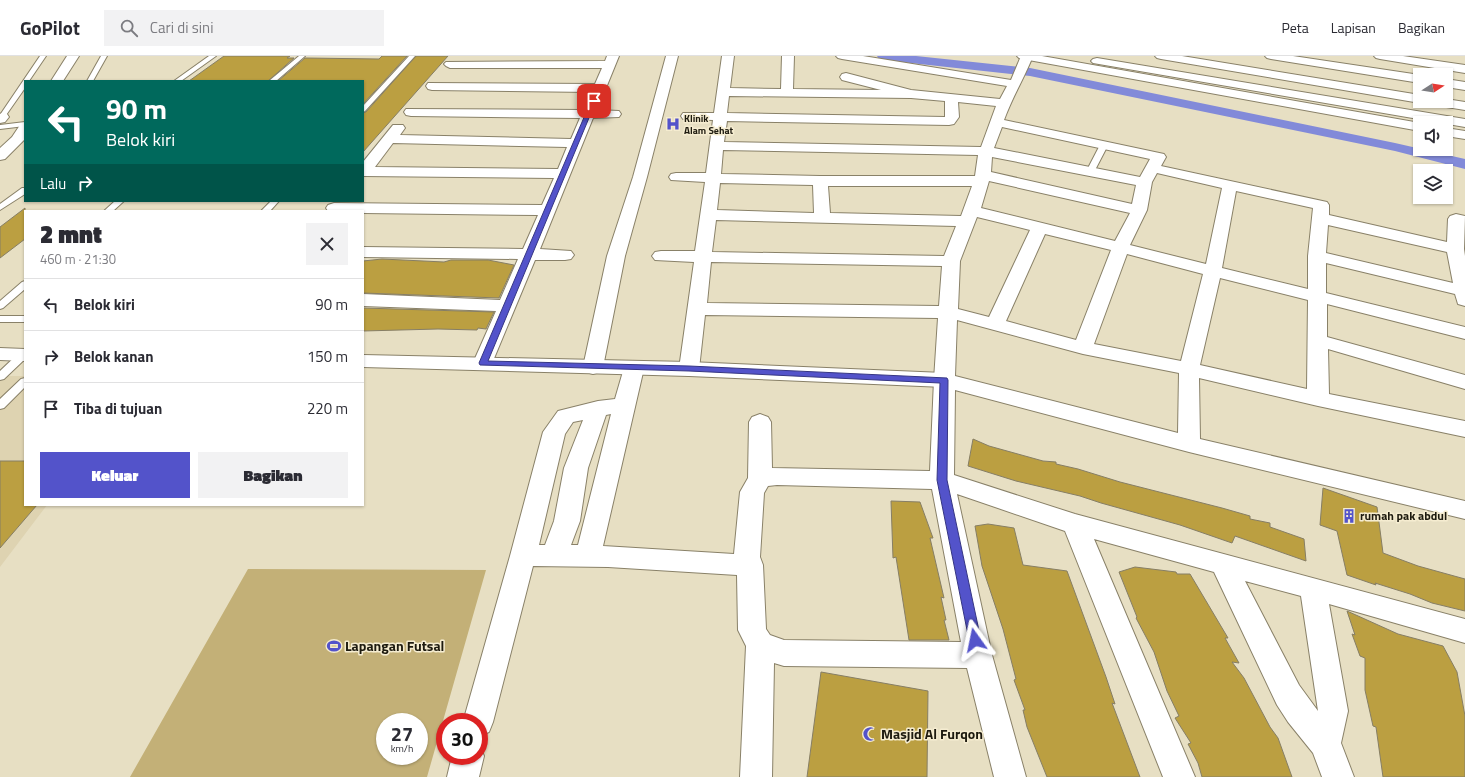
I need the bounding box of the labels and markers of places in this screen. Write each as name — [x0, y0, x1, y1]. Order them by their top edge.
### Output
pin — [577, 84, 611, 118]
place label: Klinik Alam Sehat — [684, 111, 734, 138]
hospital icon: Klinik Alam Sehat — [665, 116, 681, 132]
place label: rumah pak abdul — [1360, 506, 1447, 525]
building icon: rumah pak abdul — [1341, 508, 1357, 524]
place label: Lapangan Futsal — [345, 635, 444, 656]
sports icon: Lapangan Futsal — [326, 638, 342, 654]
place label: Masjid Al Furqon — [881, 723, 983, 744]
mosque icon: Masjid Al Furqon — [862, 726, 878, 742]

